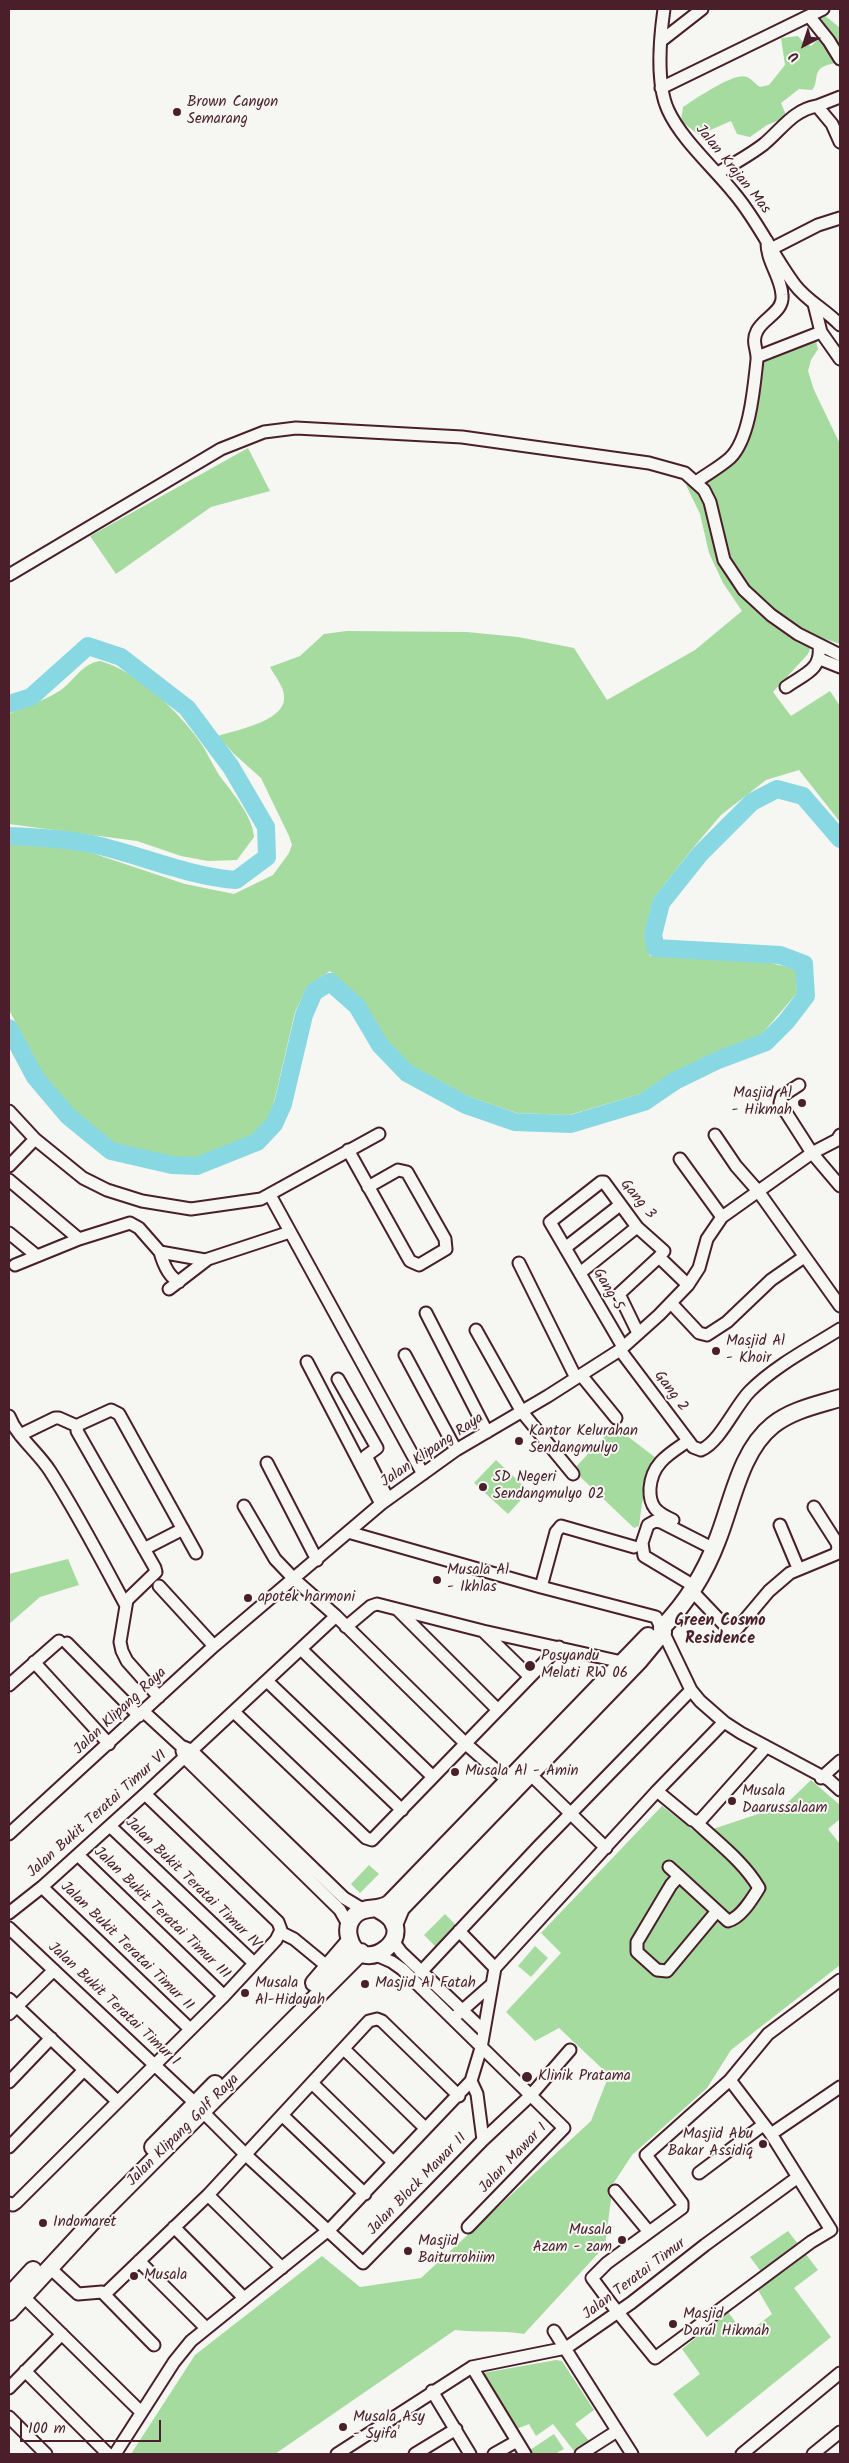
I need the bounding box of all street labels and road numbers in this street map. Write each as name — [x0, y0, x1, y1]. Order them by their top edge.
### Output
street label: Jalan Krajan Mas — [690, 122, 774, 218]
street label: Gang 3 — [615, 1177, 659, 1223]
street label: Gang 5 — [588, 1266, 626, 1314]
street label: Gang 2 — [649, 1368, 691, 1416]
street label: Jalan Klipang Raya — [378, 1410, 488, 1492]
street label: Jalan Klipang Raya — [71, 1664, 171, 1760]
street label: Jalan Bukit Teratai Timur VI — [25, 1748, 171, 1882]
street label: Jalan Bukit Teratai Timur IV — [120, 1814, 264, 1954]
street label: Jalan Bukit Teratai Timur III — [89, 1844, 233, 1984]
street label: Jalan Bukit Teratai Timur II — [56, 1879, 196, 2015]
street label: Jalan Bukit Teratai Timur I — [43, 1939, 183, 2071]
street label: Jalan Klipang Golf Raya — [124, 2071, 244, 2191]
street label: Jalan Mawar I — [476, 2120, 552, 2198]
street label: Jalan Block Mawar II — [365, 2130, 471, 2240]
street label: Jalan Teratai Timur — [580, 2236, 690, 2324]

